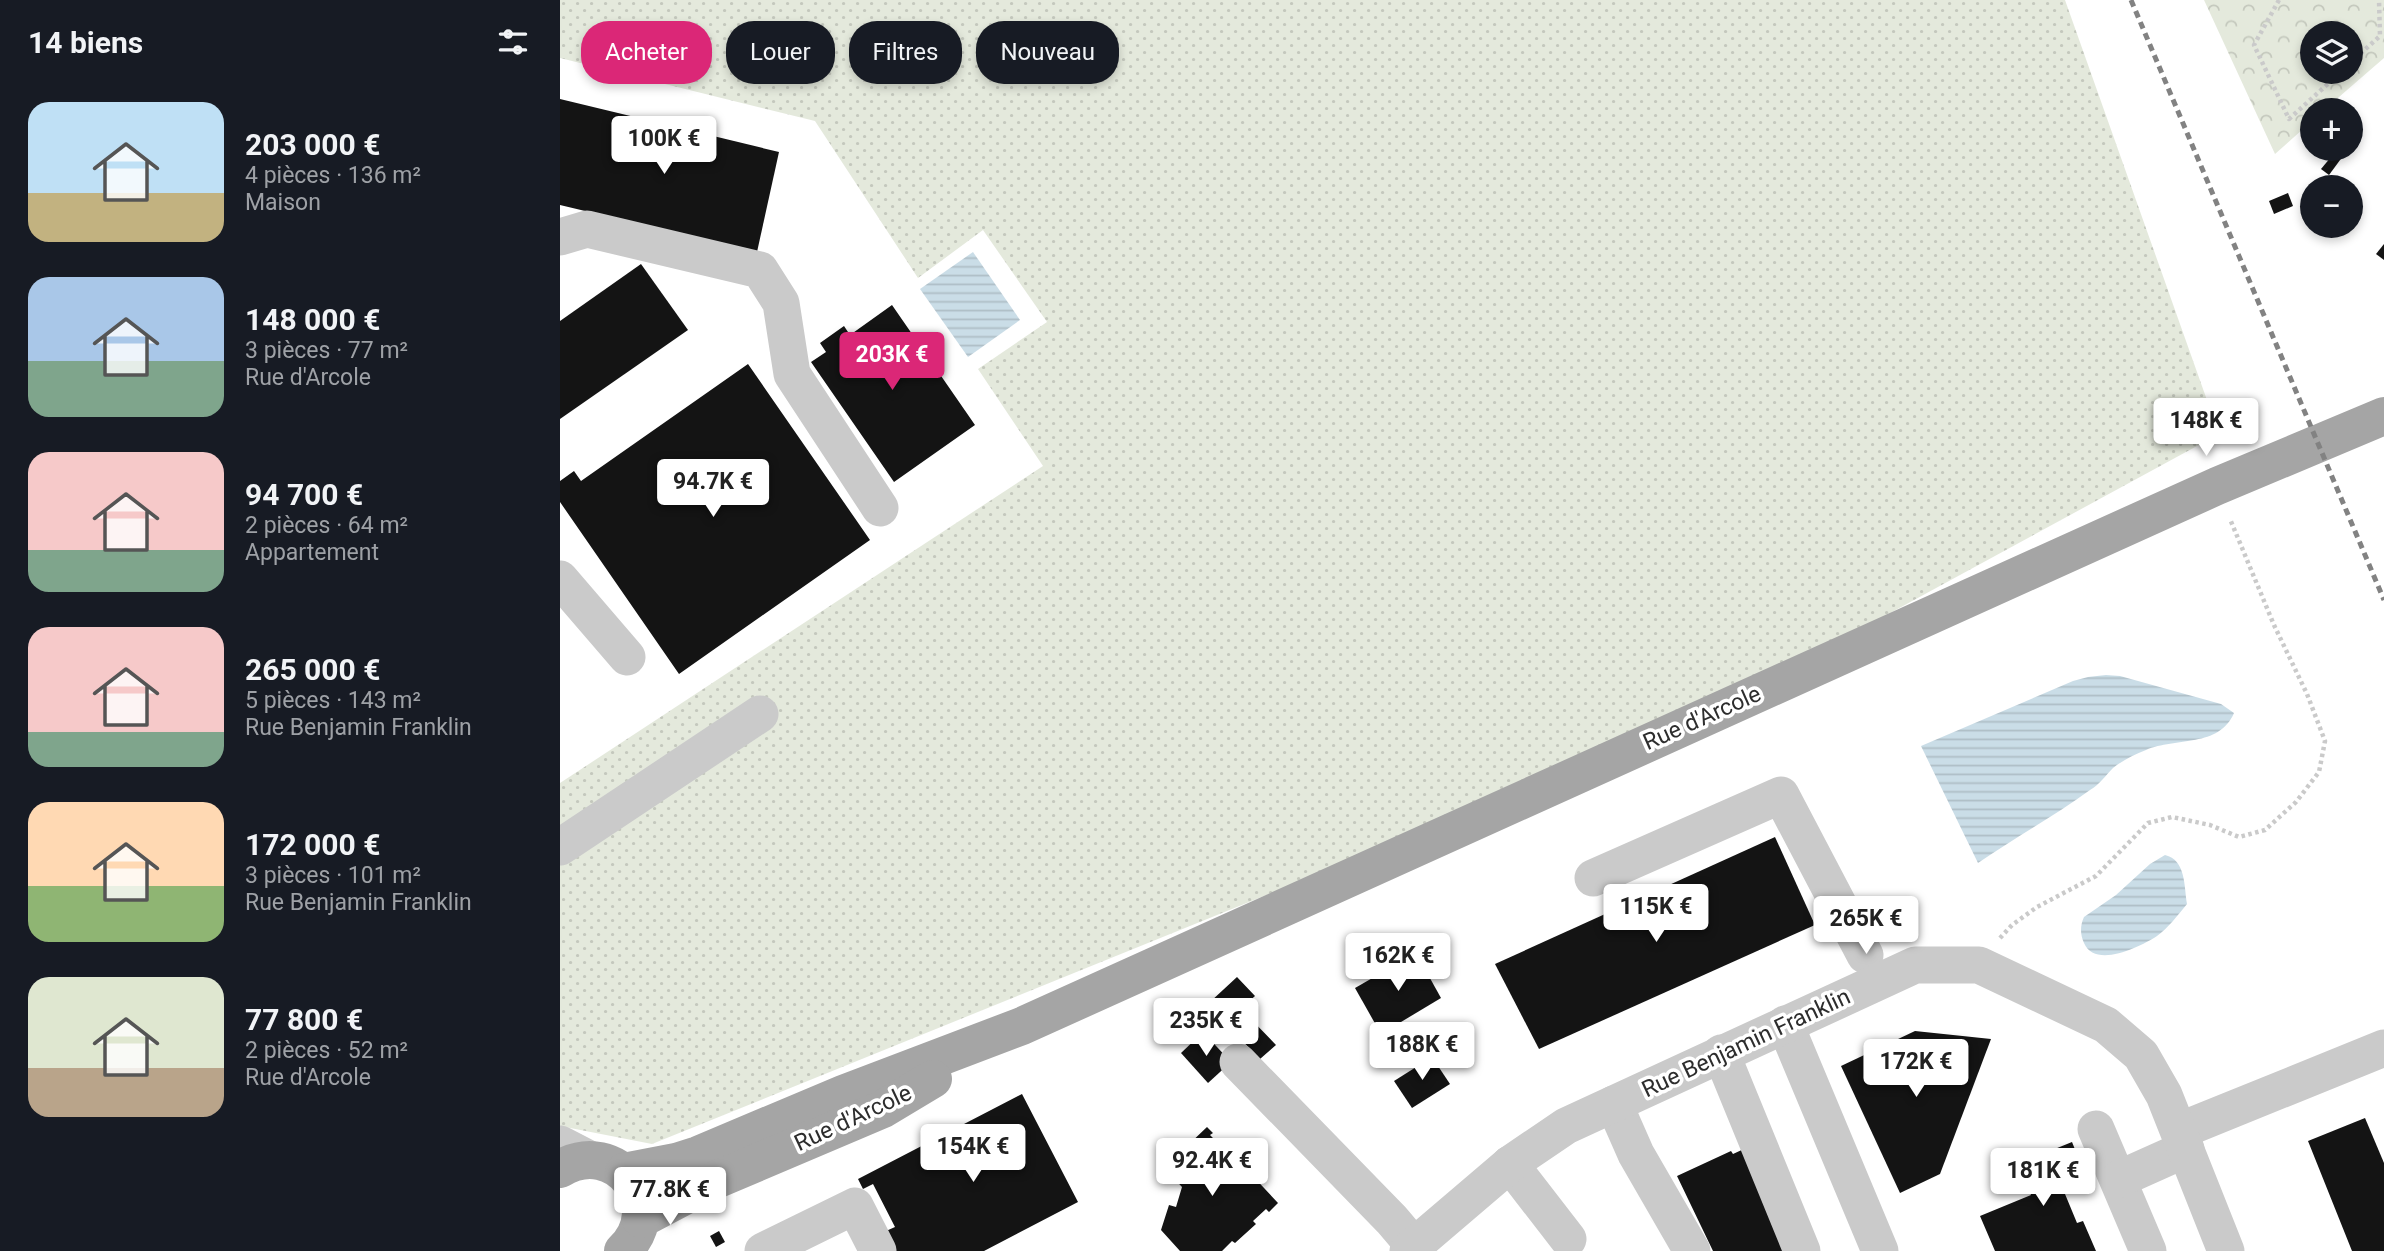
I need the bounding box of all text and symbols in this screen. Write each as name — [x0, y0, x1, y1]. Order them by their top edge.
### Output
chip: Acheter — [581, 21, 712, 84]
chip: Louer — [726, 21, 835, 84]
chip: Filtres — [849, 21, 962, 84]
chip: Nouveau — [976, 21, 1119, 84]
map controls — [2300, 21, 2363, 238]
button: layers — [2300, 21, 2363, 84]
icon: filters — [494, 23, 532, 61]
text: 14 biens — [28, 25, 143, 60]
button: + — [2300, 98, 2363, 161]
pin: 100K € — [607, 116, 721, 176]
text: 100K € — [627, 125, 701, 152]
text: 203 000 € — [245, 127, 380, 162]
icon: home — [84, 130, 168, 214]
text: 4 pièces · 136 m² — [245, 162, 421, 189]
button: − — [2300, 175, 2363, 238]
text: Maison — [245, 189, 321, 216]
text: 148 000 € — [245, 302, 380, 337]
icon: home — [84, 305, 168, 389]
pin: 203K € — [835, 332, 949, 392]
text: 3 pièces · 77 m² — [245, 337, 408, 364]
text: 203K € — [855, 341, 929, 368]
text: Rue d'Arcole — [245, 364, 371, 391]
pin: 148K € — [2149, 398, 2263, 458]
text: 148K € — [2169, 407, 2243, 434]
pin: 94.7K € — [648, 460, 778, 519]
text: 94.7K € — [673, 468, 753, 495]
text: 94 700 € — [245, 477, 363, 512]
icon: home — [84, 480, 168, 564]
text: 2 pièces · 64 m² — [245, 512, 408, 539]
text: Appartement — [245, 539, 379, 566]
text: 265 000 € — [245, 652, 380, 687]
icon: home — [84, 655, 168, 739]
street label: Rue d'Arcole — [1639, 680, 1765, 756]
text: 5 pièces · 143 m² — [245, 687, 421, 714]
text: Rue Benjamin Franklin — [245, 714, 472, 741]
text: 172 000 € — [245, 827, 380, 862]
icon: home — [84, 830, 168, 914]
text: 3 pièces · 101 m² — [245, 862, 421, 889]
pin: 115K € — [1599, 884, 1713, 944]
text: Rue Benjamin Franklin — [245, 889, 472, 916]
text: 115K € — [1619, 893, 1693, 920]
pin: 265K € — [1809, 897, 1923, 956]
text: 265K € — [1829, 905, 1903, 932]
pin: 162K € — [1341, 934, 1455, 993]
text: 162K € — [1361, 942, 1435, 969]
street label: Rue Benjamin Franklin — [1638, 983, 1854, 1103]
pin: 235K € — [1149, 998, 1263, 1058]
text: 77 800 € — [245, 1002, 363, 1037]
icon: home — [84, 1005, 168, 1089]
text: 235K € — [1169, 1007, 1243, 1034]
pin: 188K € — [1365, 1023, 1479, 1082]
text: 188K € — [1385, 1031, 1459, 1058]
text: 2 pièces · 52 m² — [245, 1037, 408, 1064]
pin: 172K € — [1859, 1040, 1973, 1099]
text: 172K € — [1879, 1048, 1953, 1075]
text: Rue d'Arcole — [245, 1064, 371, 1091]
street label: Rue d'Arcole — [790, 1079, 916, 1157]
pin: 154K € — [916, 1124, 1030, 1184]
text: 154K € — [936, 1133, 1010, 1160]
pin: 92.4K € — [1147, 1138, 1277, 1198]
text: 92.4K € — [1172, 1147, 1252, 1174]
pin: 181K € — [1986, 1148, 2100, 1208]
text: 181K € — [2006, 1157, 2080, 1184]
pin: 77.8K € — [605, 1168, 735, 1227]
text: 77.8K € — [630, 1176, 710, 1203]

